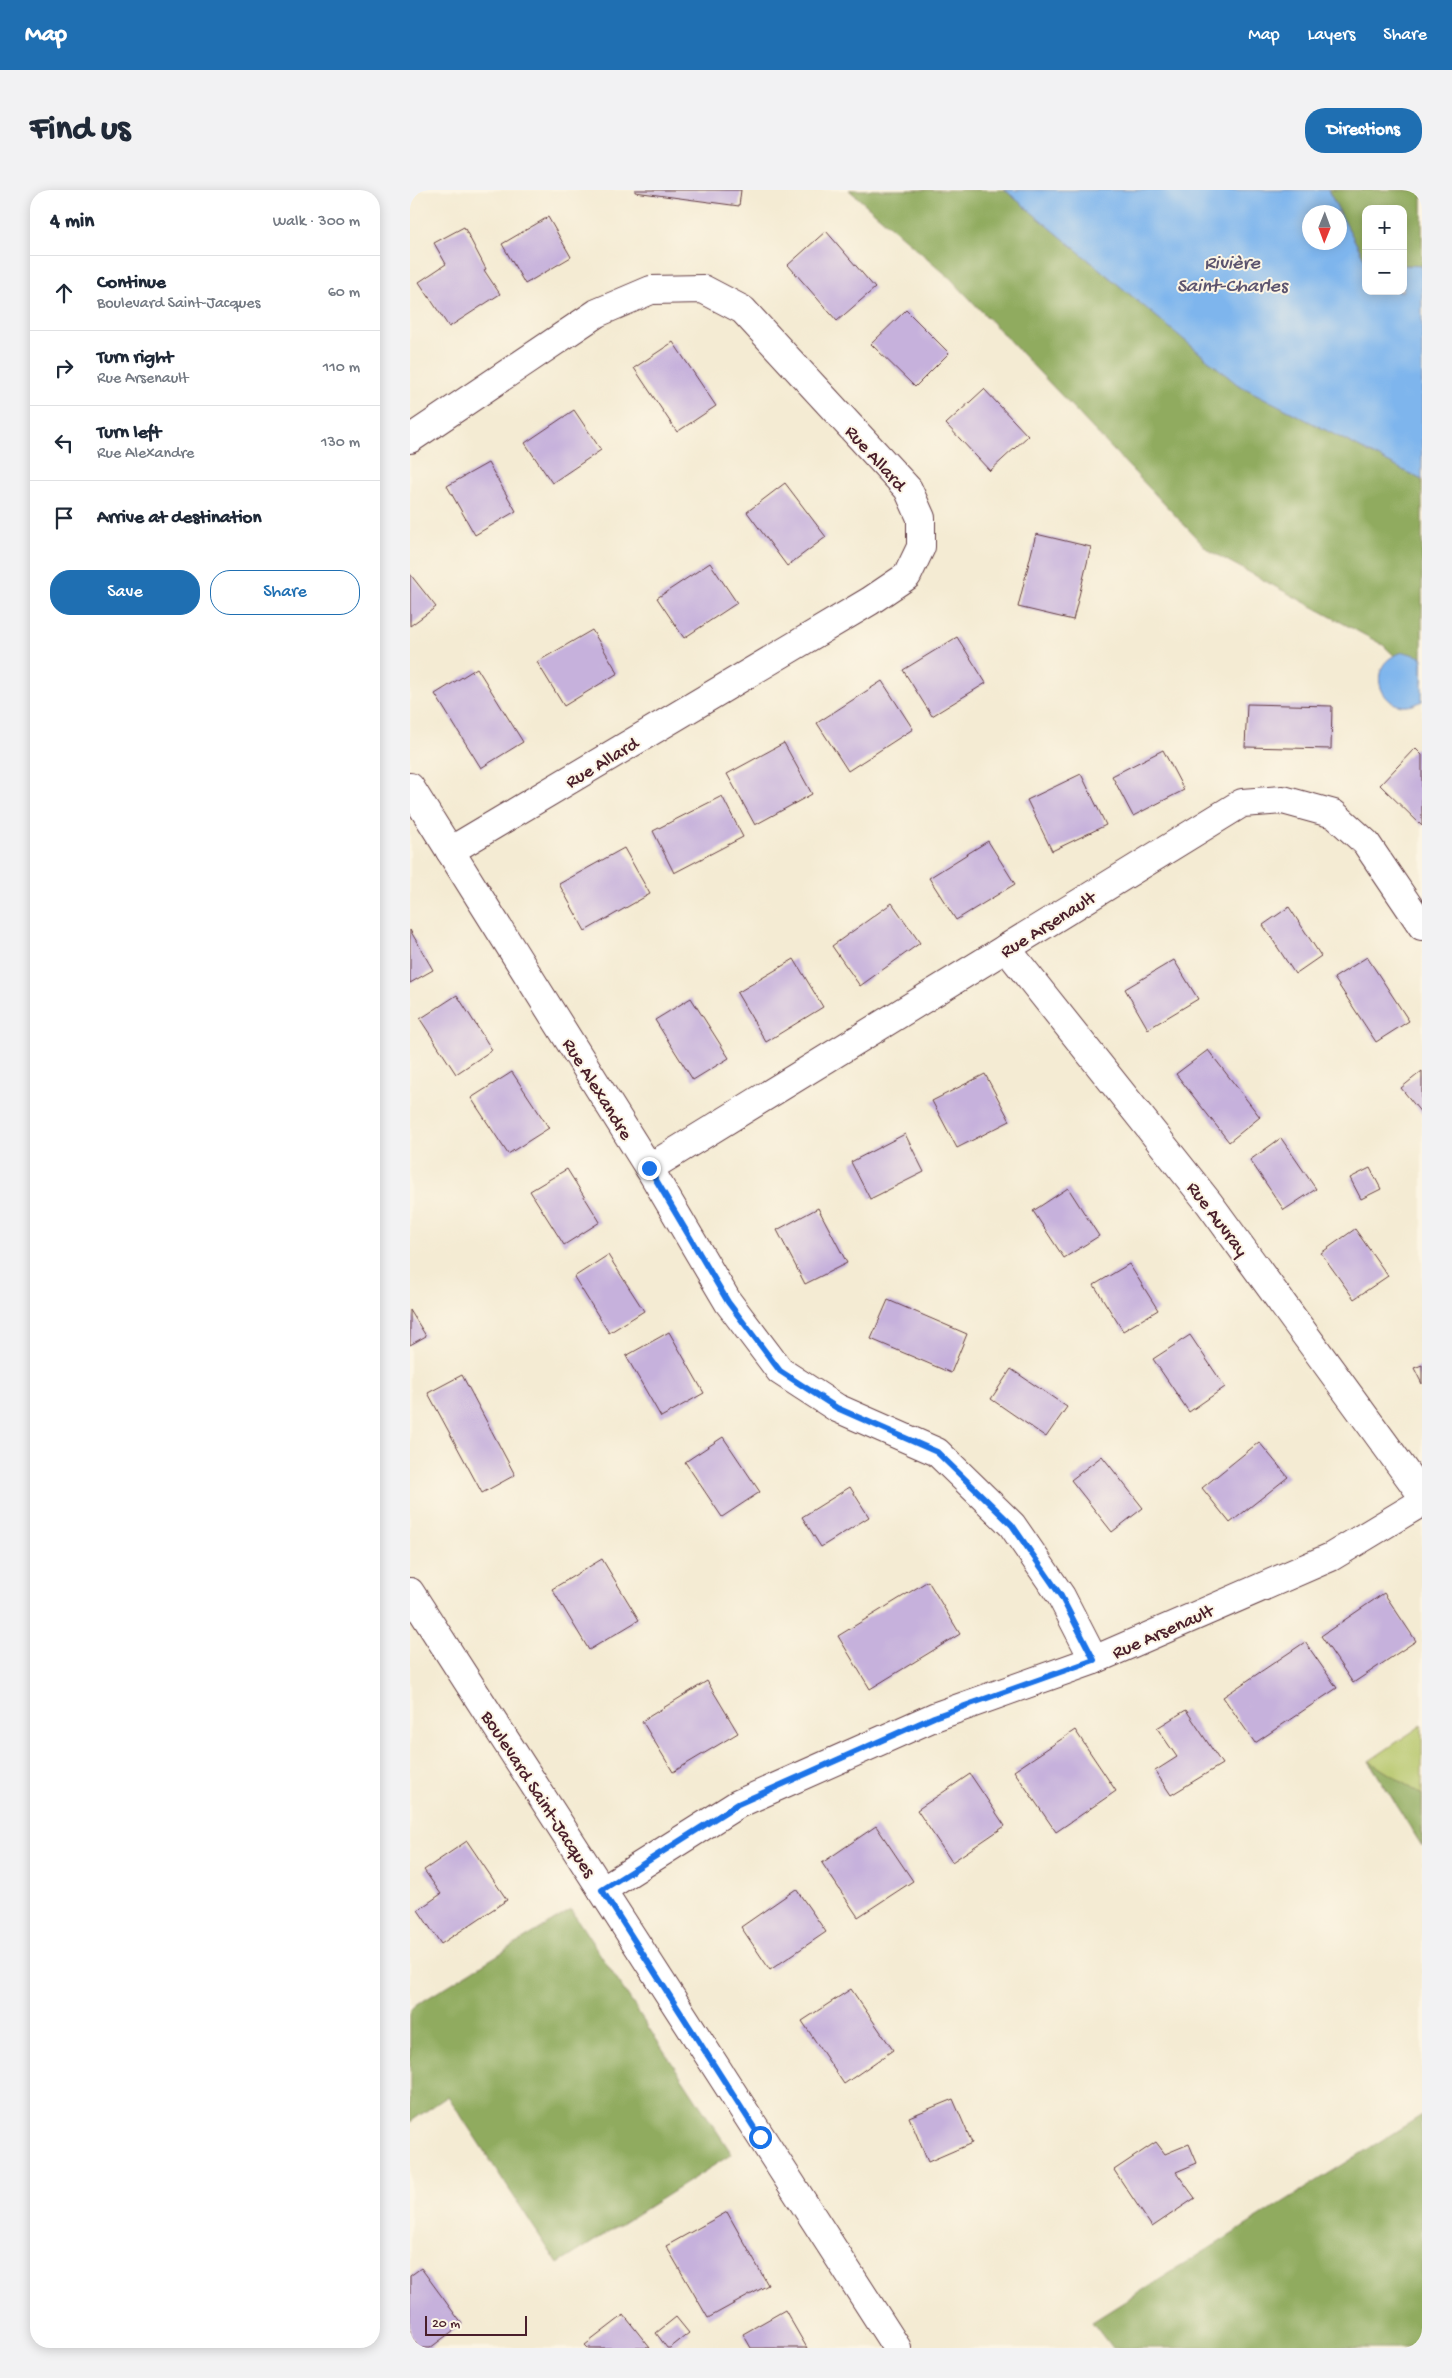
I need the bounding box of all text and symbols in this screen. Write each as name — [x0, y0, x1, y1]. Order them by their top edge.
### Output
text: Map — [25, 21, 67, 50]
text: Map — [1248, 25, 1280, 46]
text: Layers — [1308, 25, 1355, 46]
text: Share — [1383, 25, 1427, 46]
button: Directions — [1305, 108, 1422, 153]
text: Find us — [30, 110, 130, 151]
north arrow — [1302, 205, 1347, 250]
map controls — [1362, 205, 1407, 295]
button: + — [1362, 205, 1407, 250]
text: 4 min — [50, 210, 94, 235]
text: Walk · 300 m — [273, 213, 360, 232]
button: − — [1362, 250, 1407, 295]
water label: Rivière Saint-Charles — [1177, 253, 1289, 299]
text: Continue — [97, 272, 166, 295]
icon: ahead — [50, 279, 78, 307]
text: 60 m — [328, 284, 360, 303]
text: Boulevard Saint-Jacques — [97, 295, 261, 314]
text: Turn right — [97, 347, 173, 370]
icon: right — [50, 354, 78, 382]
text: 110 m — [323, 359, 360, 378]
text: Rue Arsenault — [97, 370, 188, 389]
street label: Rue Allard — [839, 421, 911, 499]
text: Turn left — [97, 422, 161, 445]
icon: left — [50, 429, 78, 457]
text: 130 m — [321, 434, 360, 453]
text: Rue Alexandre — [97, 445, 194, 464]
icon: arrive — [50, 504, 78, 532]
text: Arrive at destination — [97, 507, 261, 530]
button: Save — [50, 570, 200, 615]
button: Share — [210, 570, 360, 615]
street label: Rue Allard — [562, 732, 645, 795]
street label: Rue Arsenault — [997, 886, 1103, 964]
street label: Rue Alexandre — [556, 1035, 637, 1145]
route end — [638, 1157, 661, 1180]
street label: Rue Auvray — [1180, 1178, 1252, 1263]
street label: Rue Arsenault — [1109, 1600, 1220, 1666]
street label: Boulevard Saint-Jacques — [474, 1706, 600, 1883]
route start — [749, 2126, 772, 2149]
scale bar — [425, 2313, 528, 2336]
text: 20 m — [432, 2316, 460, 2333]

